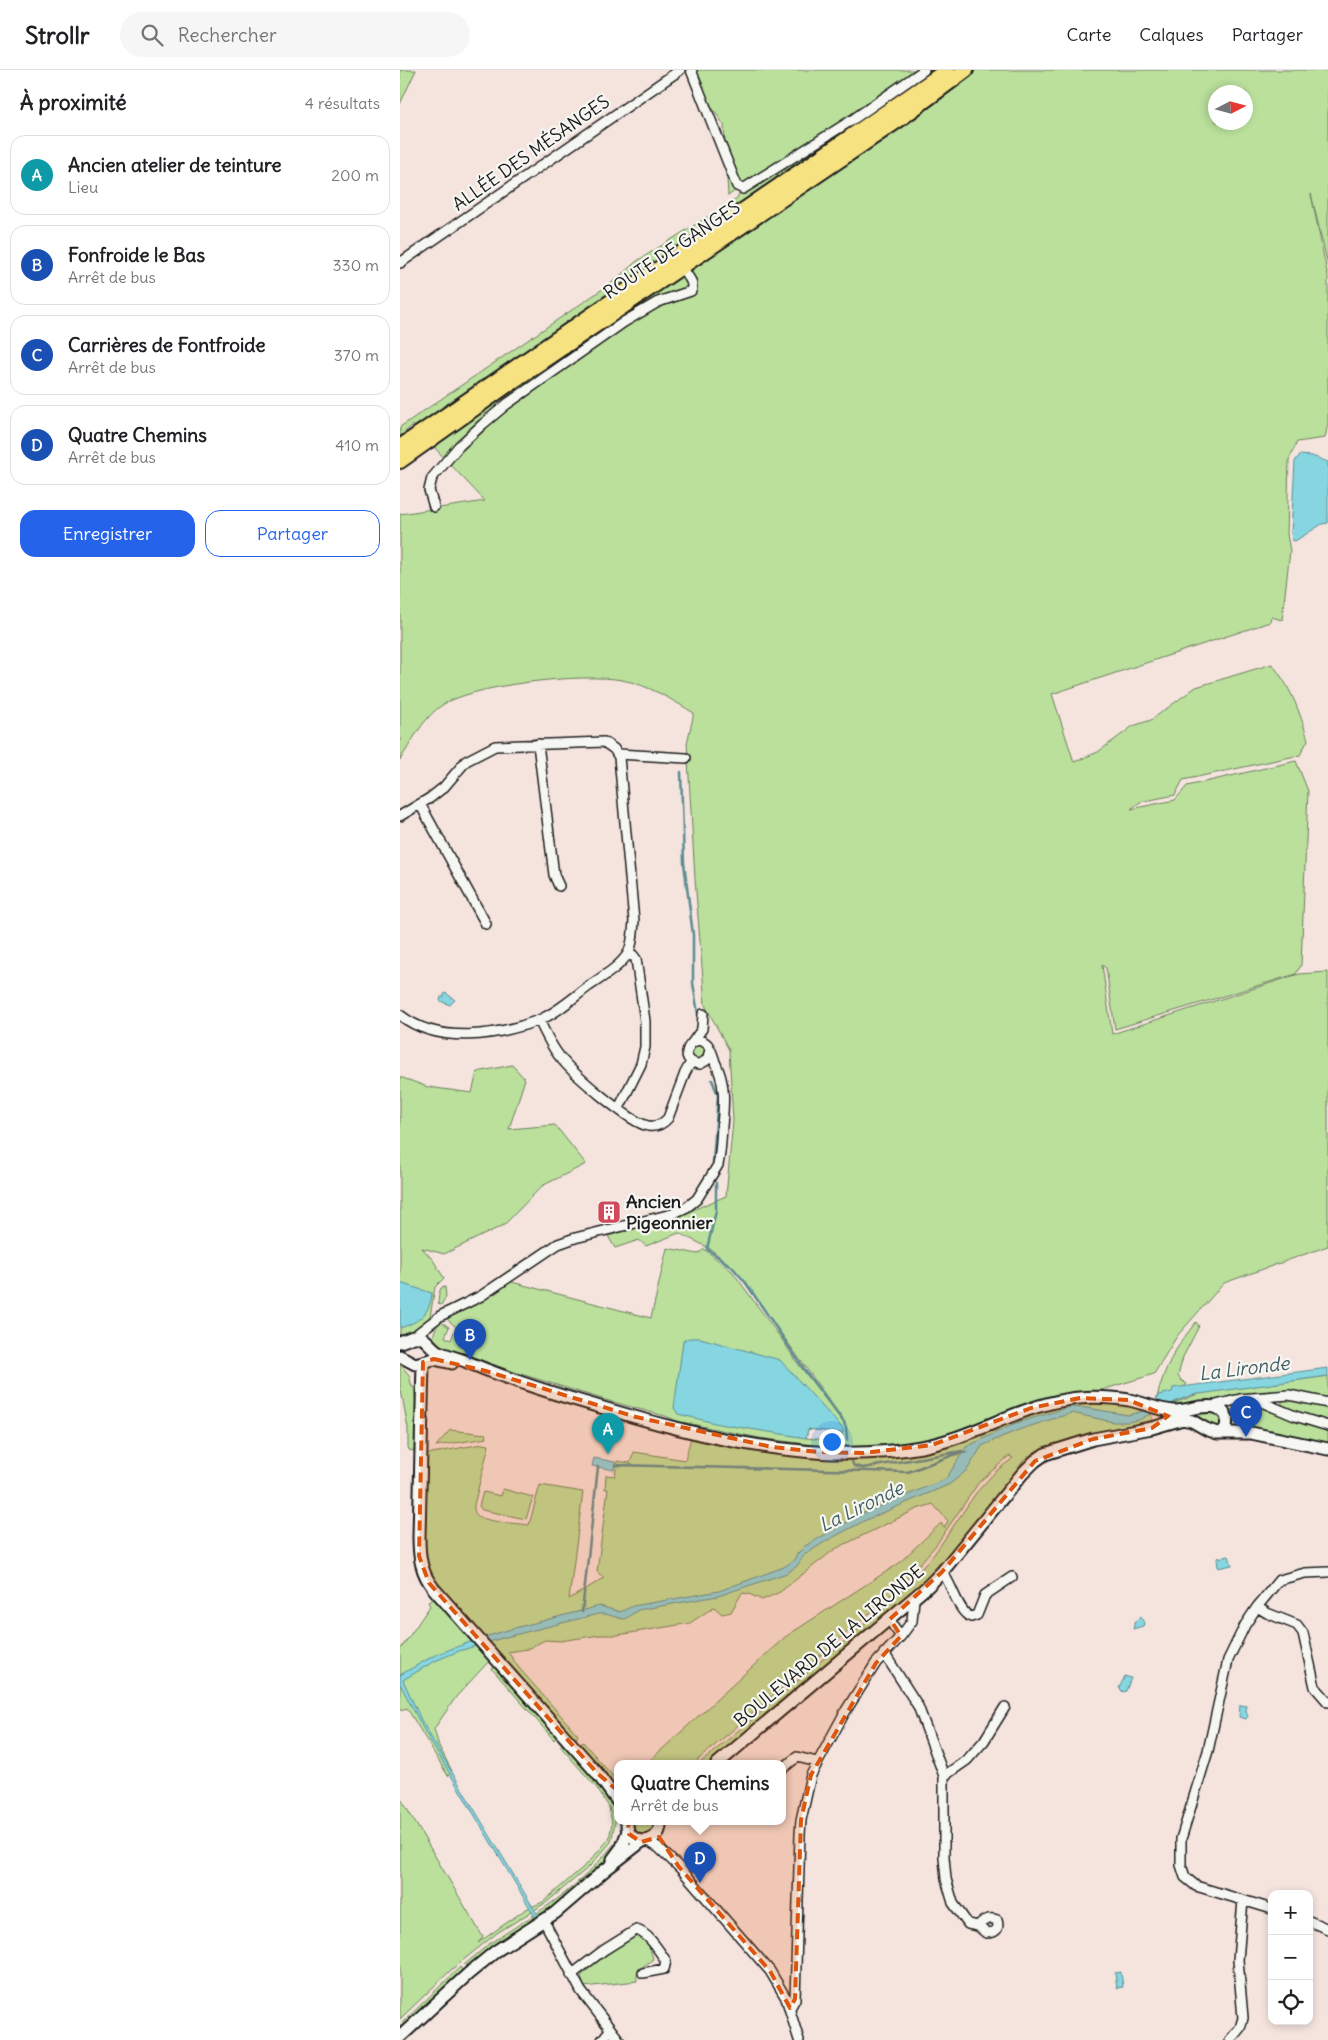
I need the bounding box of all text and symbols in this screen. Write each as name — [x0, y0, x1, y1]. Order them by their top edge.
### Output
search box — [120, 12, 470, 57]
text: Strollr — [25, 20, 90, 50]
icon: search — [138, 21, 166, 49]
text: Rechercher — [178, 23, 277, 47]
text: Carte — [1066, 23, 1111, 46]
text: Calques — [1139, 23, 1204, 46]
text: Partager — [1232, 23, 1303, 46]
north arrow — [1208, 85, 1253, 130]
text: À proximité — [20, 89, 127, 116]
street label: ALLÉE DES MÉSANGES — [448, 90, 614, 216]
text: 4 résultats — [305, 93, 380, 113]
text: Ancien atelier de teinture — [68, 153, 282, 177]
text: A — [32, 165, 42, 185]
text: 200 m — [331, 165, 379, 185]
text: Lieu — [68, 177, 98, 197]
street label: ROUTE DE GANGES — [599, 195, 744, 304]
text: Fonfroide le Bas — [68, 243, 205, 267]
text: B — [32, 255, 42, 275]
text: 330 m — [332, 255, 379, 275]
text: Arrêt de bus — [68, 267, 156, 287]
text: Carrières de Fontfroide — [68, 333, 266, 357]
text: C — [32, 345, 42, 365]
text: 370 m — [334, 345, 379, 365]
text: Arrêt de bus — [68, 357, 156, 377]
text: Quatre Chemins — [68, 423, 207, 447]
text: D — [31, 435, 43, 455]
text: 410 m — [335, 435, 379, 455]
text: Arrêt de bus — [68, 447, 156, 467]
button: Enregistrer — [20, 510, 195, 557]
button: Partager — [205, 510, 380, 557]
place label: Ancien Pigeonnier — [626, 1190, 713, 1234]
building icon: Ancien Pigeonnier — [596, 1199, 622, 1225]
pin: B — [454, 1319, 486, 1360]
water label: La Lironde — [1198, 1350, 1292, 1385]
pin: C — [1230, 1396, 1262, 1437]
pin: A — [592, 1413, 624, 1454]
your location — [819, 1429, 845, 1455]
water label: La Lironde — [815, 1475, 909, 1537]
street label: BOULEVARD DE LA LIRONDE — [729, 1559, 928, 1732]
popup — [614, 1760, 786, 1825]
text: Quatre Chemins — [631, 1771, 769, 1795]
text: Arrêt de bus — [631, 1795, 718, 1815]
pin: D — [684, 1842, 716, 1883]
map controls — [1268, 1890, 1313, 2025]
button: + — [1268, 1890, 1313, 1935]
button: − — [1268, 1935, 1313, 1980]
button: locate — [1268, 1980, 1313, 2025]

